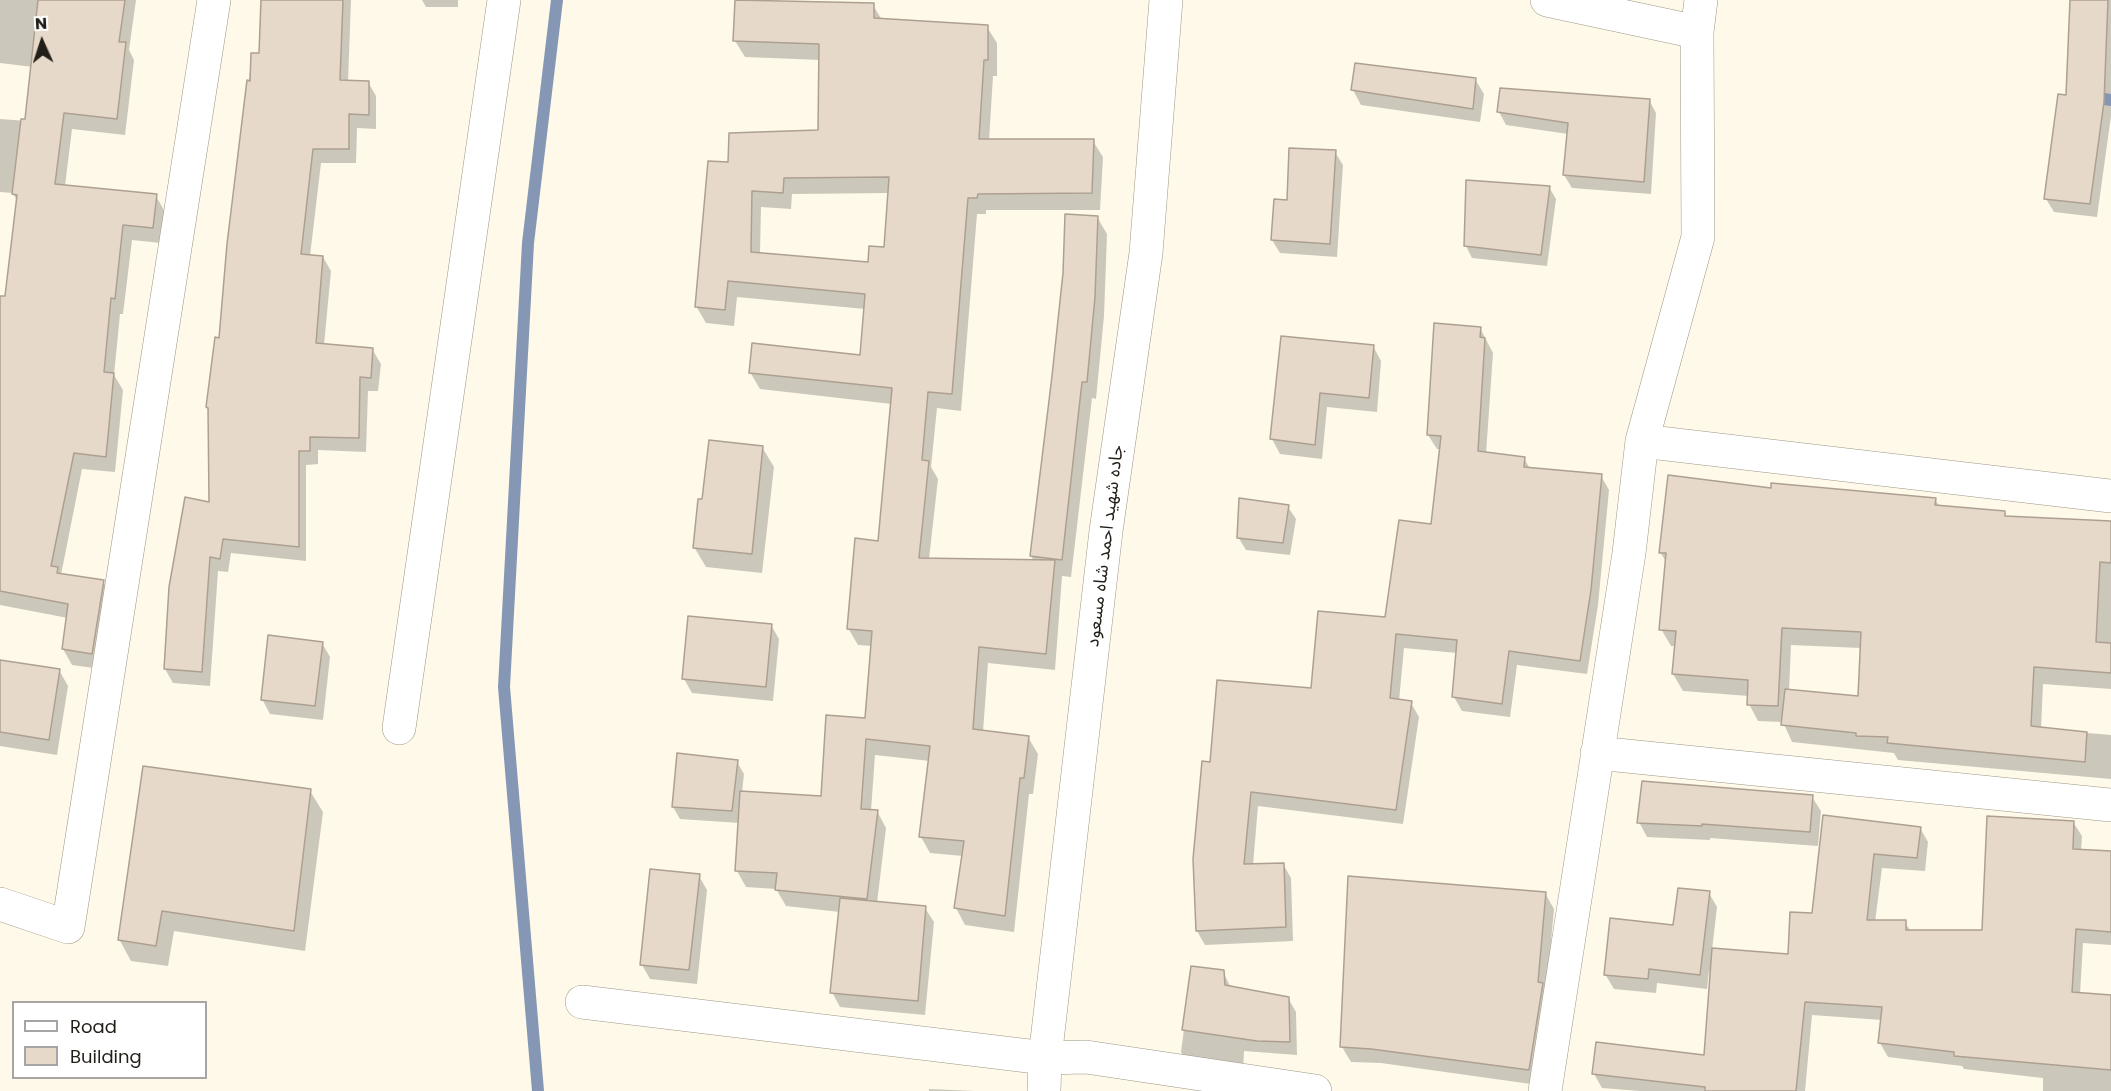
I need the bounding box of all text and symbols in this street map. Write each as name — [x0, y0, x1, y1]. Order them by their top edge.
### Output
north arrow — [12, 12, 72, 72]
text: N — [34, 12, 48, 35]
street label: جاده شهيد احمد شاه مسعود — [1083, 444, 1129, 648]
legend — [12, 1001, 207, 1079]
text: Road — [70, 1014, 117, 1039]
text: Building — [70, 1044, 142, 1069]

